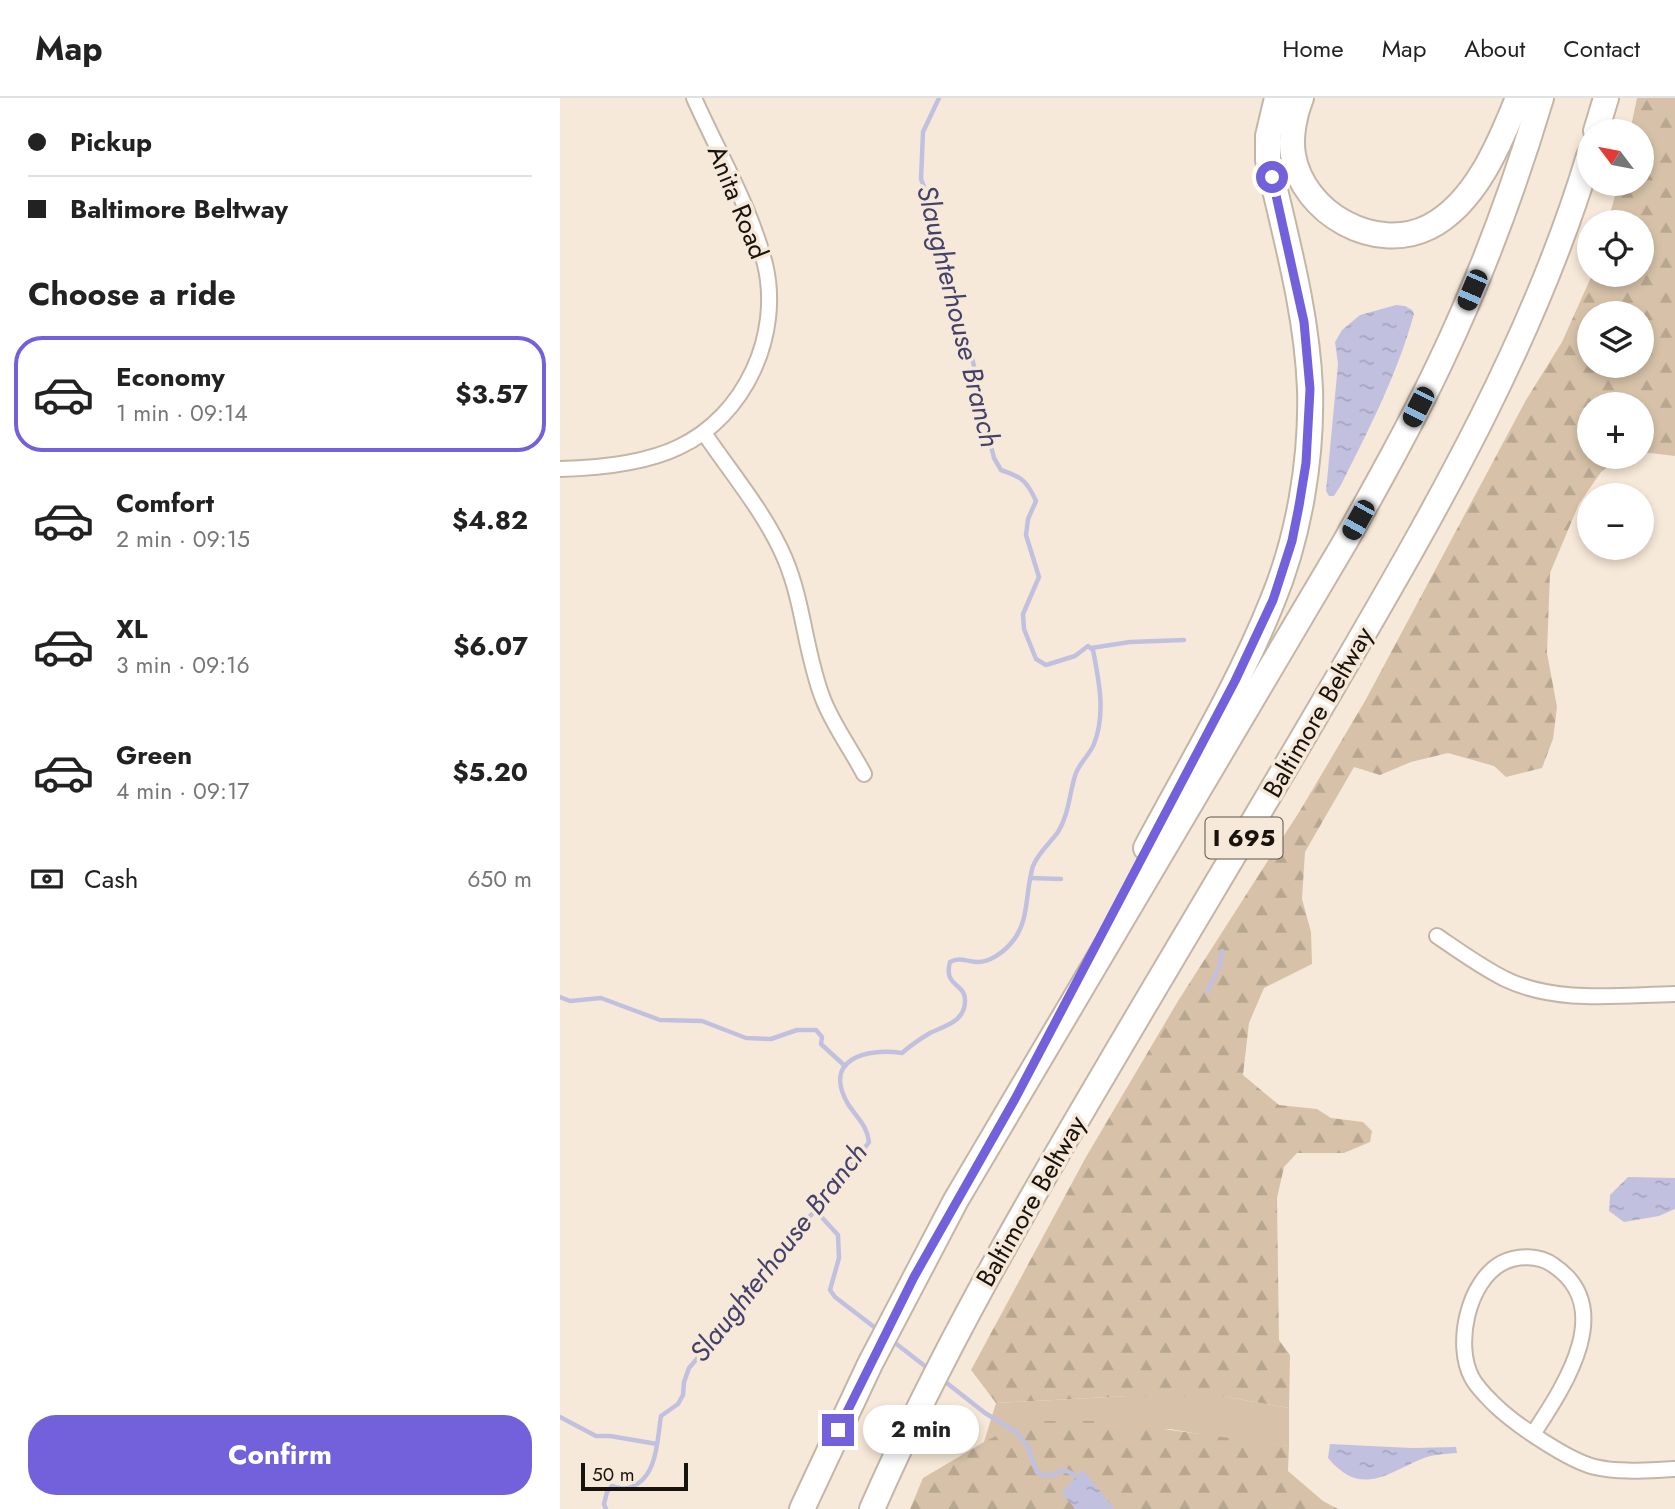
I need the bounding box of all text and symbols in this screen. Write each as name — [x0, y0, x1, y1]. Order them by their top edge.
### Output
text: Map — [35, 25, 103, 72]
text: Home — [1282, 31, 1344, 66]
text: Map — [1382, 31, 1426, 66]
text: About — [1464, 31, 1525, 66]
text: Contact — [1563, 31, 1640, 66]
north arrow — [1577, 119, 1654, 196]
map controls — [1577, 119, 1654, 560]
text: Pickup — [70, 123, 152, 161]
street label: Anita Road — [698, 139, 778, 265]
route start — [1256, 161, 1288, 193]
water label: Slaughterhouse Branch — [906, 181, 1011, 451]
text: Baltimore Beltway — [70, 190, 288, 228]
button: locate — [1577, 210, 1654, 287]
car — [1455, 267, 1490, 313]
text: Choose a ride — [28, 271, 236, 317]
button: layers — [1577, 301, 1654, 378]
text: Economy — [116, 358, 225, 396]
icon: car — [32, 363, 95, 426]
text: $3.57 — [455, 375, 528, 413]
car — [1400, 384, 1437, 430]
button: + — [1577, 392, 1654, 469]
text: 1 min · 09:14 — [116, 396, 248, 430]
button: − — [1577, 483, 1654, 560]
text: Comfort — [116, 484, 214, 522]
icon: car — [32, 489, 95, 552]
car — [1339, 497, 1378, 543]
text: $4.82 — [452, 501, 528, 539]
text: 2 min · 09:15 — [116, 522, 250, 556]
text: XL — [116, 610, 148, 648]
icon: car — [32, 615, 95, 678]
street label: Baltimore Beltway — [1254, 619, 1383, 805]
text: $6.07 — [453, 627, 528, 665]
text: 3 min · 09:16 — [116, 648, 250, 682]
text: Green — [116, 736, 192, 774]
icon: car — [32, 741, 95, 804]
text: $5.20 — [452, 753, 528, 791]
text: 4 min · 09:17 — [116, 774, 249, 808]
road number: I 695 — [1206, 818, 1282, 858]
icon: cash — [28, 860, 66, 898]
text: Cash — [84, 860, 138, 898]
text: 650 m — [467, 862, 532, 896]
street label: Baltimore Beltway — [967, 1108, 1096, 1294]
water label: Slaughterhouse Branch — [680, 1134, 877, 1371]
callout: 2 min — [862, 1406, 978, 1454]
text: 2 min — [891, 1412, 951, 1446]
route end — [822, 1414, 854, 1446]
button: Confirm — [28, 1415, 532, 1495]
scale bar — [581, 1460, 688, 1492]
text: 50 m — [592, 1461, 635, 1488]

